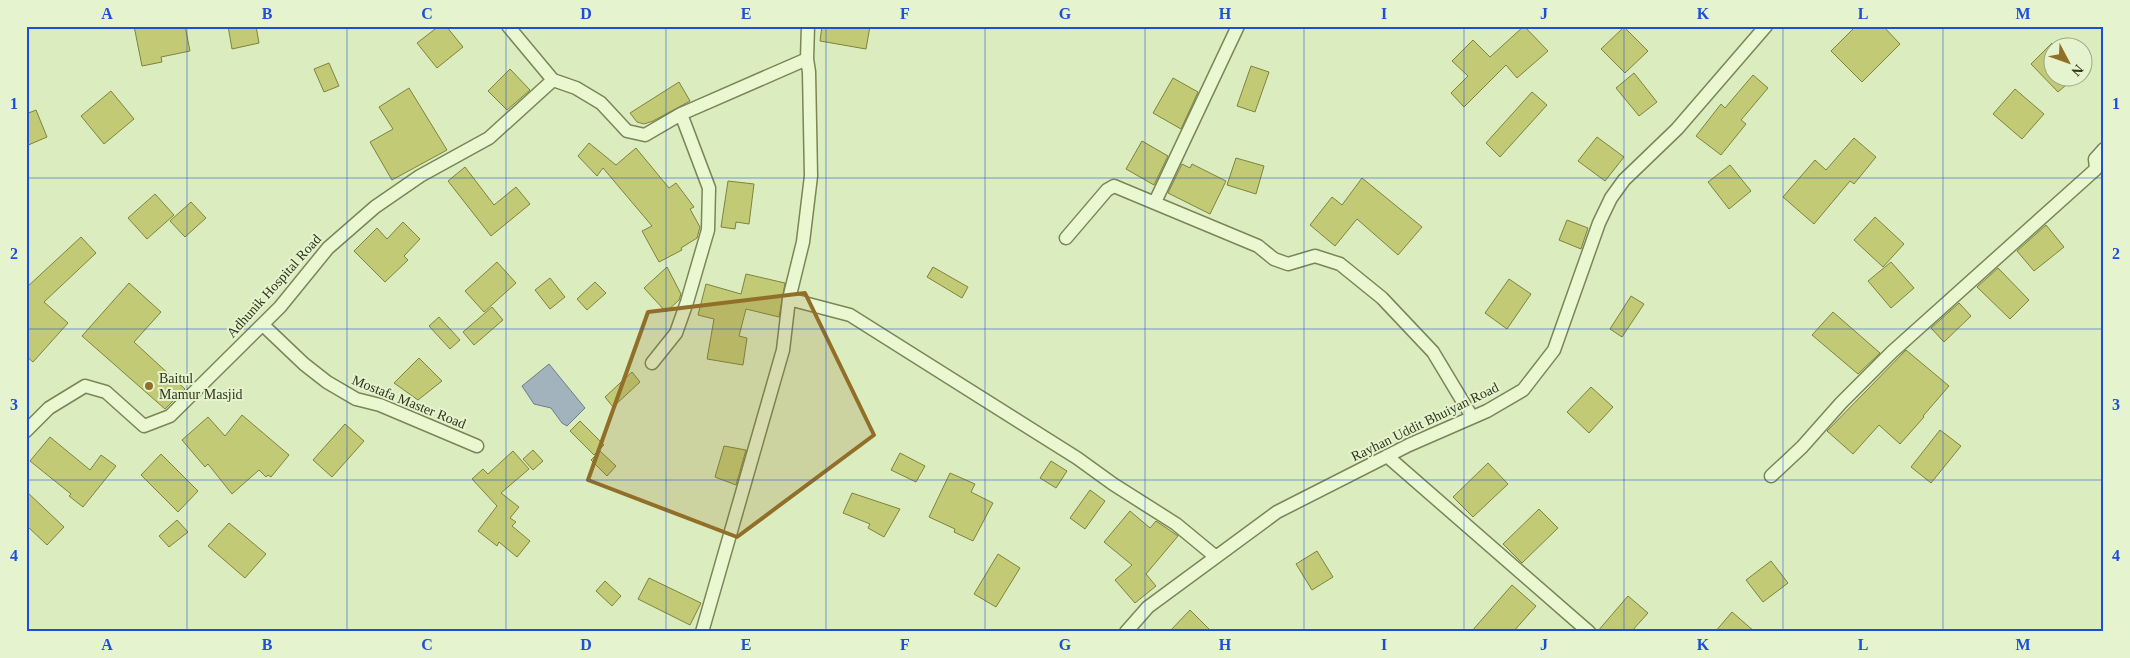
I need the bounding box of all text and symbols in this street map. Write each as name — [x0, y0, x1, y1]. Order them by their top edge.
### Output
text: A — [101, 5, 113, 22]
text: B — [262, 5, 273, 22]
text: C — [421, 5, 433, 22]
text: D — [580, 5, 592, 22]
text: E — [741, 5, 751, 22]
text: F — [900, 5, 910, 22]
text: G — [1059, 5, 1072, 22]
text: H — [1219, 5, 1232, 22]
text: I — [1381, 5, 1387, 22]
text: J — [1540, 5, 1548, 22]
text: K — [1697, 5, 1710, 22]
text: L — [1858, 5, 1868, 22]
text: M — [2015, 5, 2031, 22]
north arrow — [2042, 38, 2092, 88]
text: N — [2068, 61, 2086, 79]
text: 1 — [10, 95, 18, 112]
text: 1 — [2112, 95, 2120, 112]
street label: Adhunik Hospital Road — [224, 232, 324, 340]
text: 2 — [10, 245, 18, 262]
text: 2 — [2112, 245, 2120, 262]
place label: Baitul Mamur Masjid — [159, 371, 243, 402]
street label: Mostafa Master Road — [350, 372, 468, 432]
marker: Baitul Mamur Masjid — [143, 380, 155, 392]
street label: Rayhan Uddit Bhuiyan Road — [1349, 380, 1501, 464]
text: 3 — [10, 396, 18, 413]
text: 3 — [2112, 396, 2120, 413]
text: 4 — [10, 547, 18, 564]
text: 4 — [2112, 547, 2120, 564]
text: A — [101, 636, 113, 653]
text: B — [262, 636, 273, 653]
text: C — [421, 636, 433, 653]
text: D — [580, 636, 592, 653]
text: E — [741, 636, 751, 653]
text: F — [900, 636, 910, 653]
text: G — [1059, 636, 1072, 653]
text: H — [1219, 636, 1232, 653]
text: I — [1381, 636, 1387, 653]
text: J — [1540, 636, 1548, 653]
text: K — [1697, 636, 1710, 653]
text: L — [1858, 636, 1868, 653]
text: M — [2015, 636, 2031, 653]

